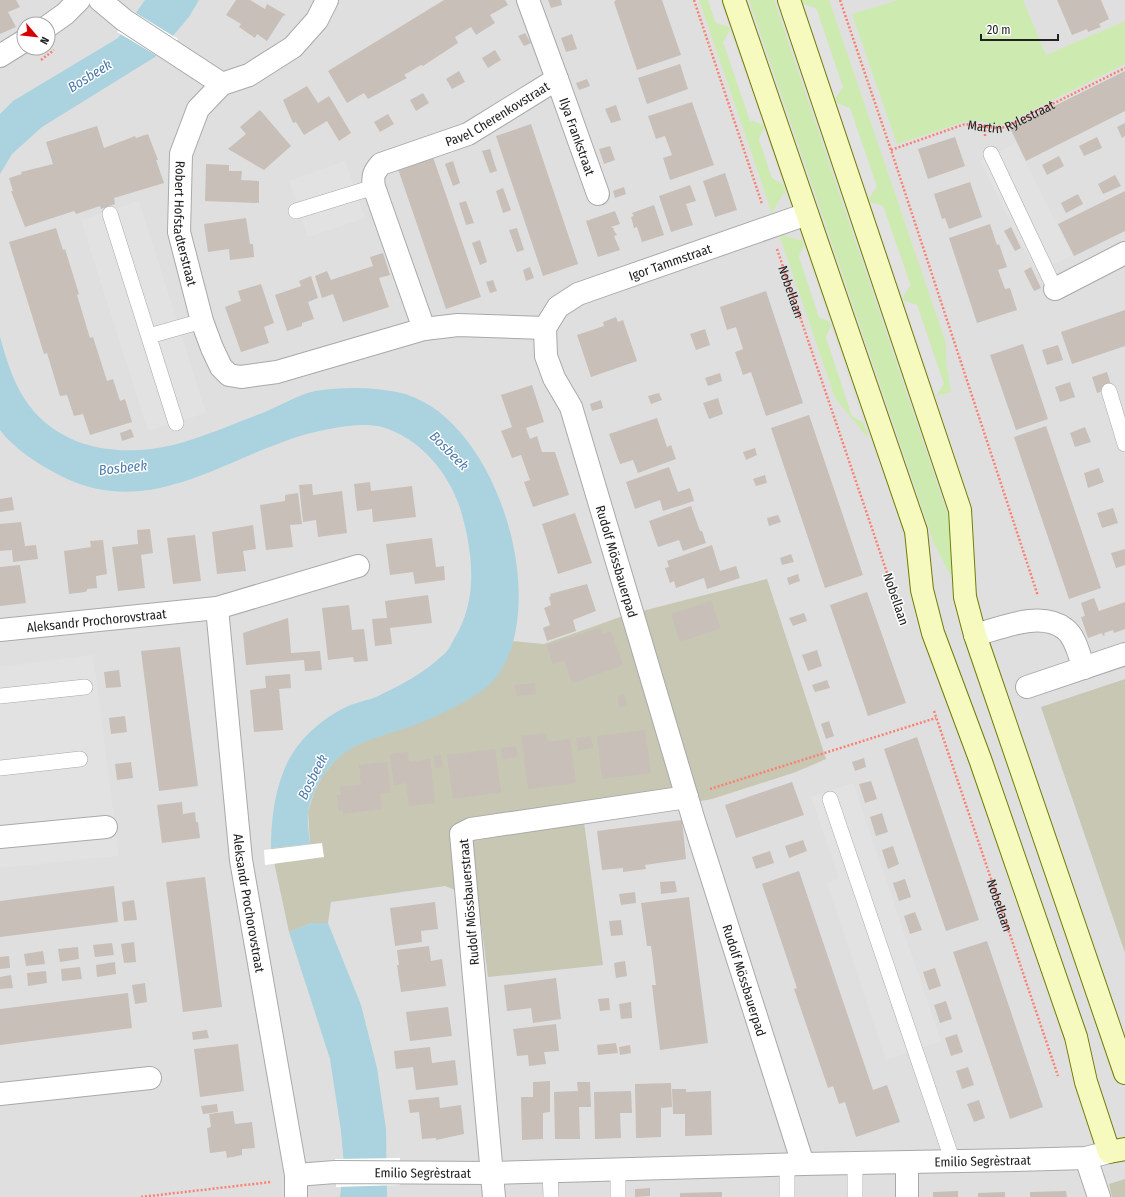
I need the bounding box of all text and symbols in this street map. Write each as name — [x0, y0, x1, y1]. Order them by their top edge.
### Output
north arrow — [16, 16, 56, 56]
scale bar — [981, 16, 1058, 42]
text: 20 m — [987, 23, 1011, 37]
text: N — [37, 34, 52, 46]
water label: Bosbeek — [65, 56, 115, 96]
street label: Pavel Cherenkovstraat — [443, 78, 553, 149]
street label: Ilya Frankstraat — [557, 96, 598, 178]
street label: Martin Rylestraat — [967, 96, 1057, 136]
street label: Robert Hofstadterstraat — [171, 161, 200, 288]
street label: Igor Tammstraat — [627, 240, 714, 283]
street label: Nobellaan — [776, 263, 807, 320]
water label: Bosbeek — [426, 428, 472, 474]
water label: Bosbeek — [98, 457, 148, 479]
street label: Rudolf Mössbauerpad — [593, 503, 641, 619]
street label: Nobellaan — [880, 571, 912, 627]
street label: Aleksandr Prochorovstraat — [26, 606, 168, 635]
water label: Bosbeek — [294, 751, 332, 802]
street label: Aleksandr Prochorovstraat — [231, 833, 268, 974]
street label: Rudolf Mössbauerstraat — [456, 837, 482, 966]
street label: Nobellaan — [984, 877, 1016, 933]
street label: Rudolf Mössbauerpad — [720, 922, 769, 1038]
street label: Emilio Segrèstraat — [934, 1152, 1032, 1169]
street label: Emilio Segrèstraat — [375, 1165, 472, 1180]

